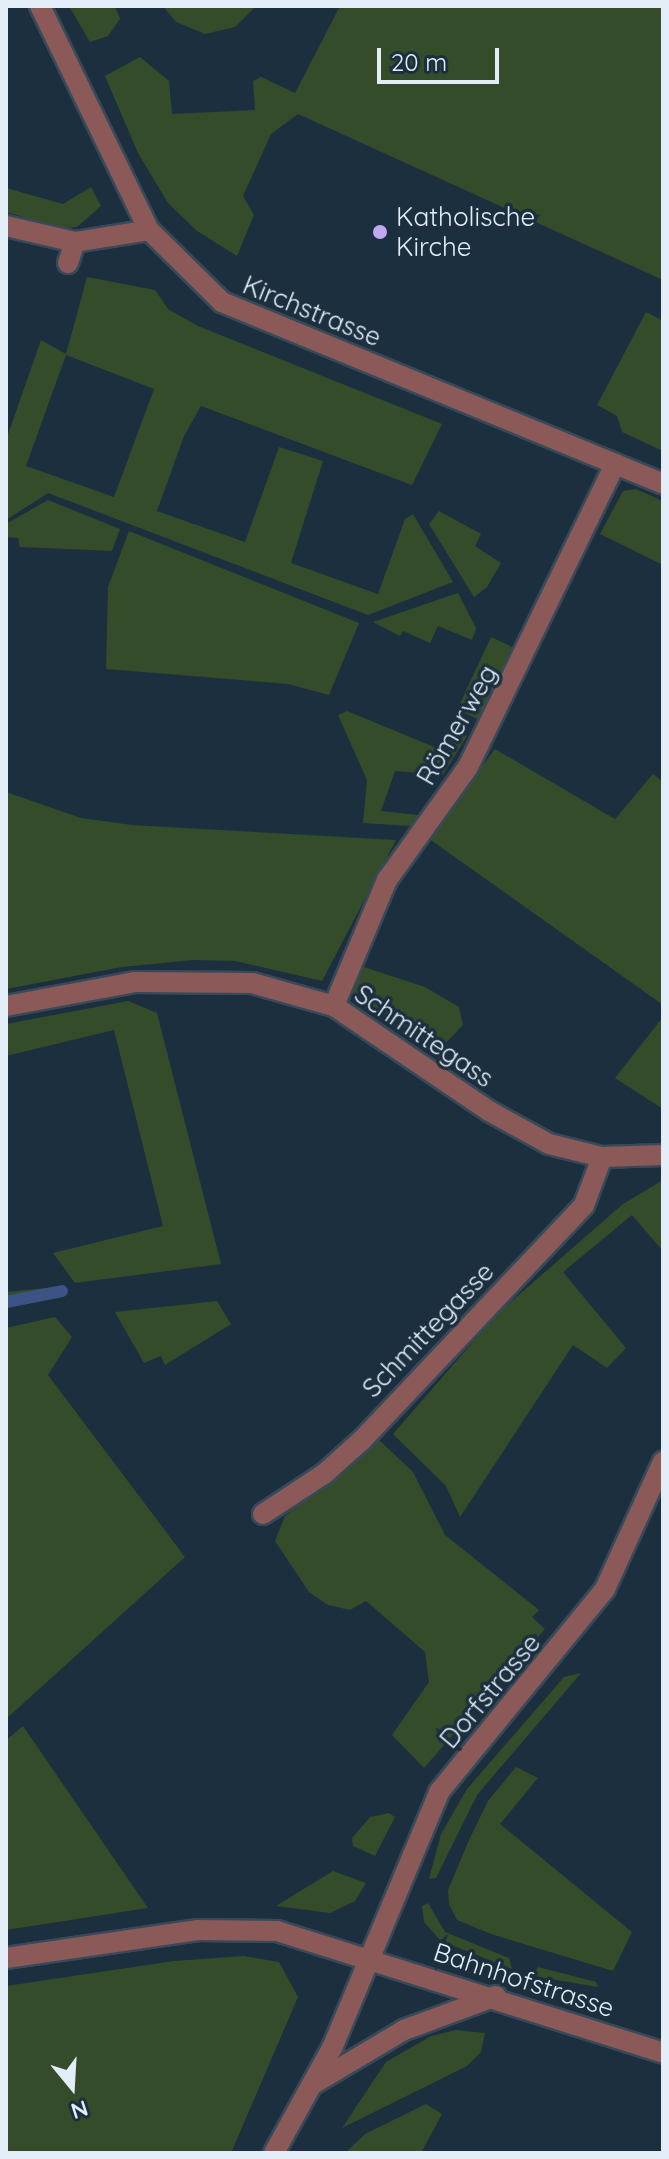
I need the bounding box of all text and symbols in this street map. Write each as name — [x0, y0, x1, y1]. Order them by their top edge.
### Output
scale bar — [381, 32, 503, 82]
text: 20 m — [391, 47, 447, 77]
place label: Katholische Kirche — [396, 201, 535, 262]
marker: Katholische Kirche — [371, 223, 389, 241]
street label: Kirchstrasse — [238, 269, 386, 353]
street label: Römerweg — [410, 660, 504, 790]
street label: Schmittegass — [349, 978, 499, 1094]
street label: Schmittegasse — [356, 1256, 500, 1404]
street label: Dorfstrasse — [433, 1628, 547, 1754]
street label: Bahnhofstrasse — [430, 1936, 618, 2024]
north arrow — [32, 2047, 112, 2127]
text: N — [67, 2094, 91, 2126]

